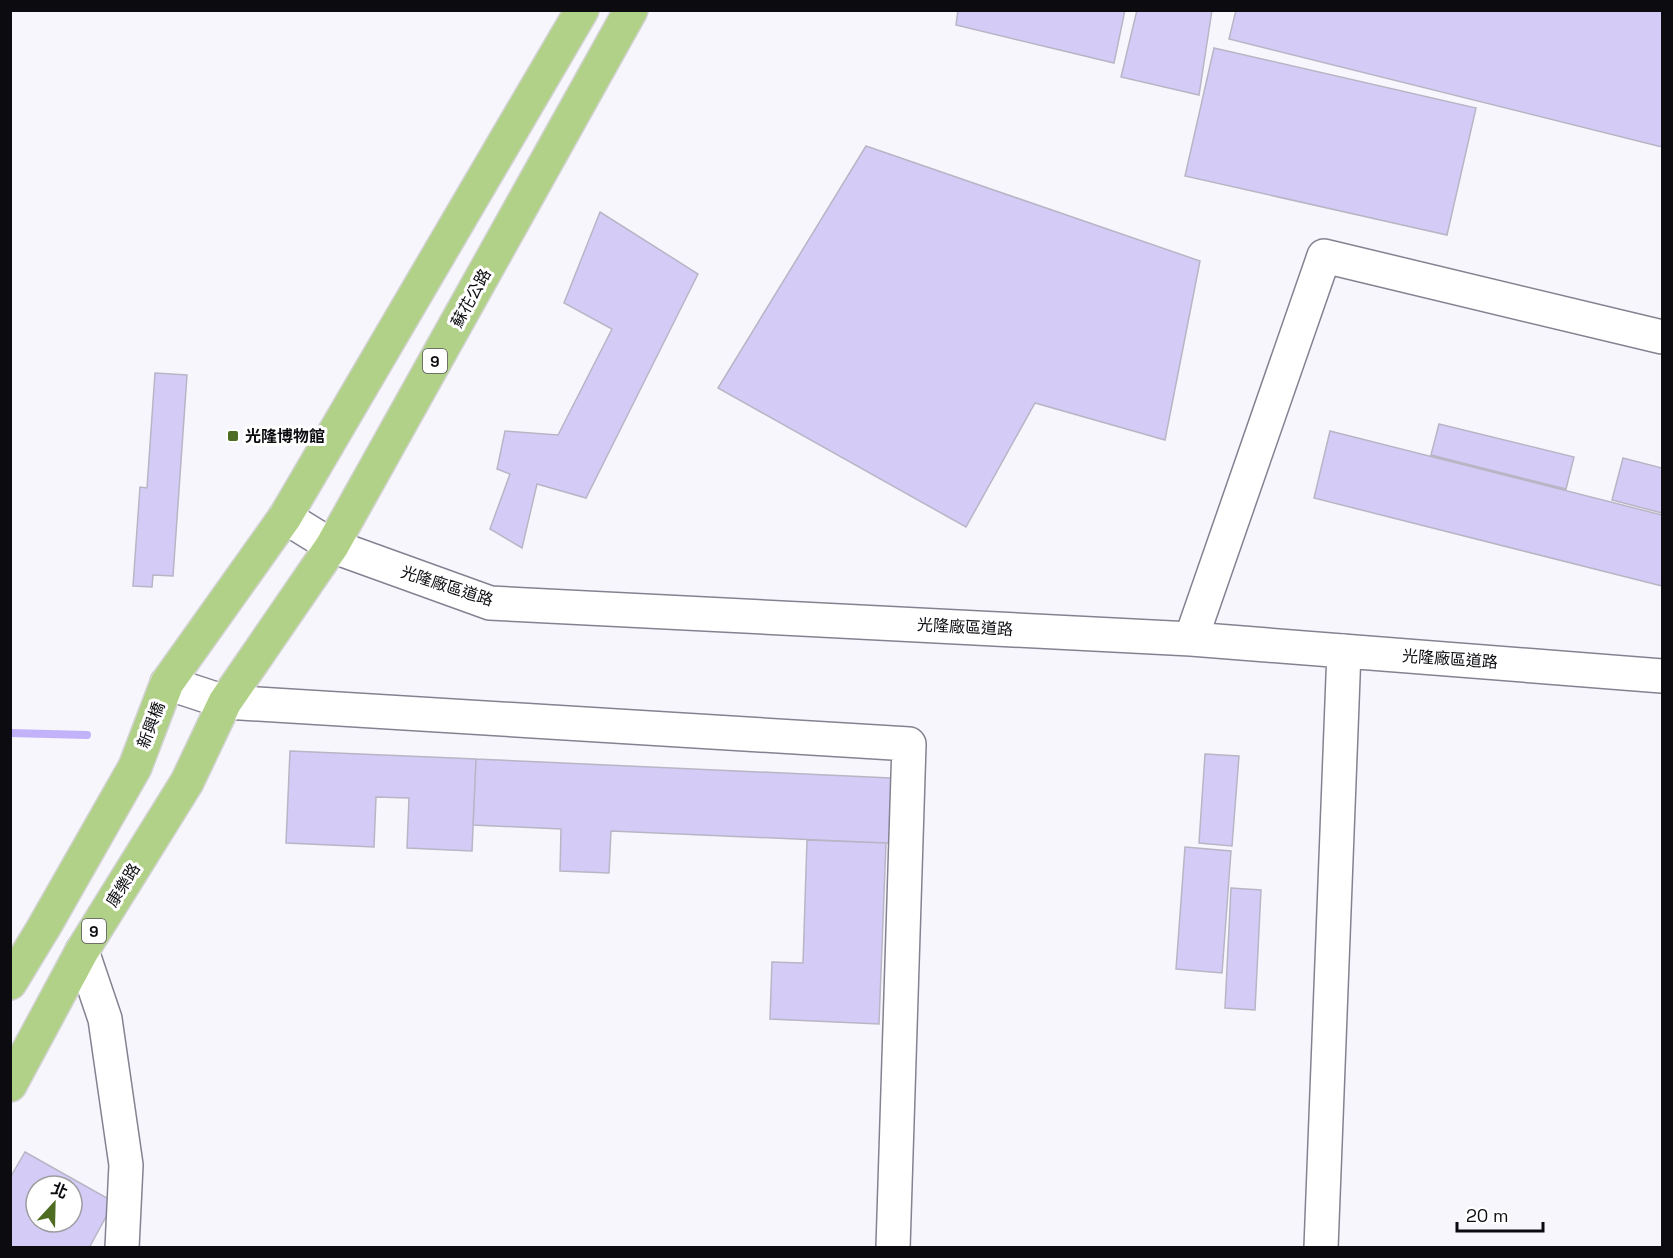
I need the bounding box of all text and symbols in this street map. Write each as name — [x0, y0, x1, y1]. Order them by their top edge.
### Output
street label: 蘇花公路 — [446, 265, 496, 331]
road number: 9 — [423, 349, 447, 373]
place label: 光隆博物館 — [245, 426, 325, 447]
marker: 光隆博物館 — [226, 429, 240, 443]
street label: 光隆廠區道路 — [398, 561, 496, 611]
street label: 光隆廠區道路 — [917, 614, 1013, 640]
street label: 光隆廠區道路 — [1401, 645, 1499, 673]
street label: 新興橋 — [133, 699, 169, 751]
street label: 康樂路 — [101, 859, 145, 911]
road number: 9 — [82, 919, 106, 943]
north arrow — [24, 1174, 84, 1234]
text: 北 — [48, 1178, 71, 1203]
scale bar — [1457, 1195, 1542, 1233]
text: 20 m — [1466, 1204, 1509, 1227]

